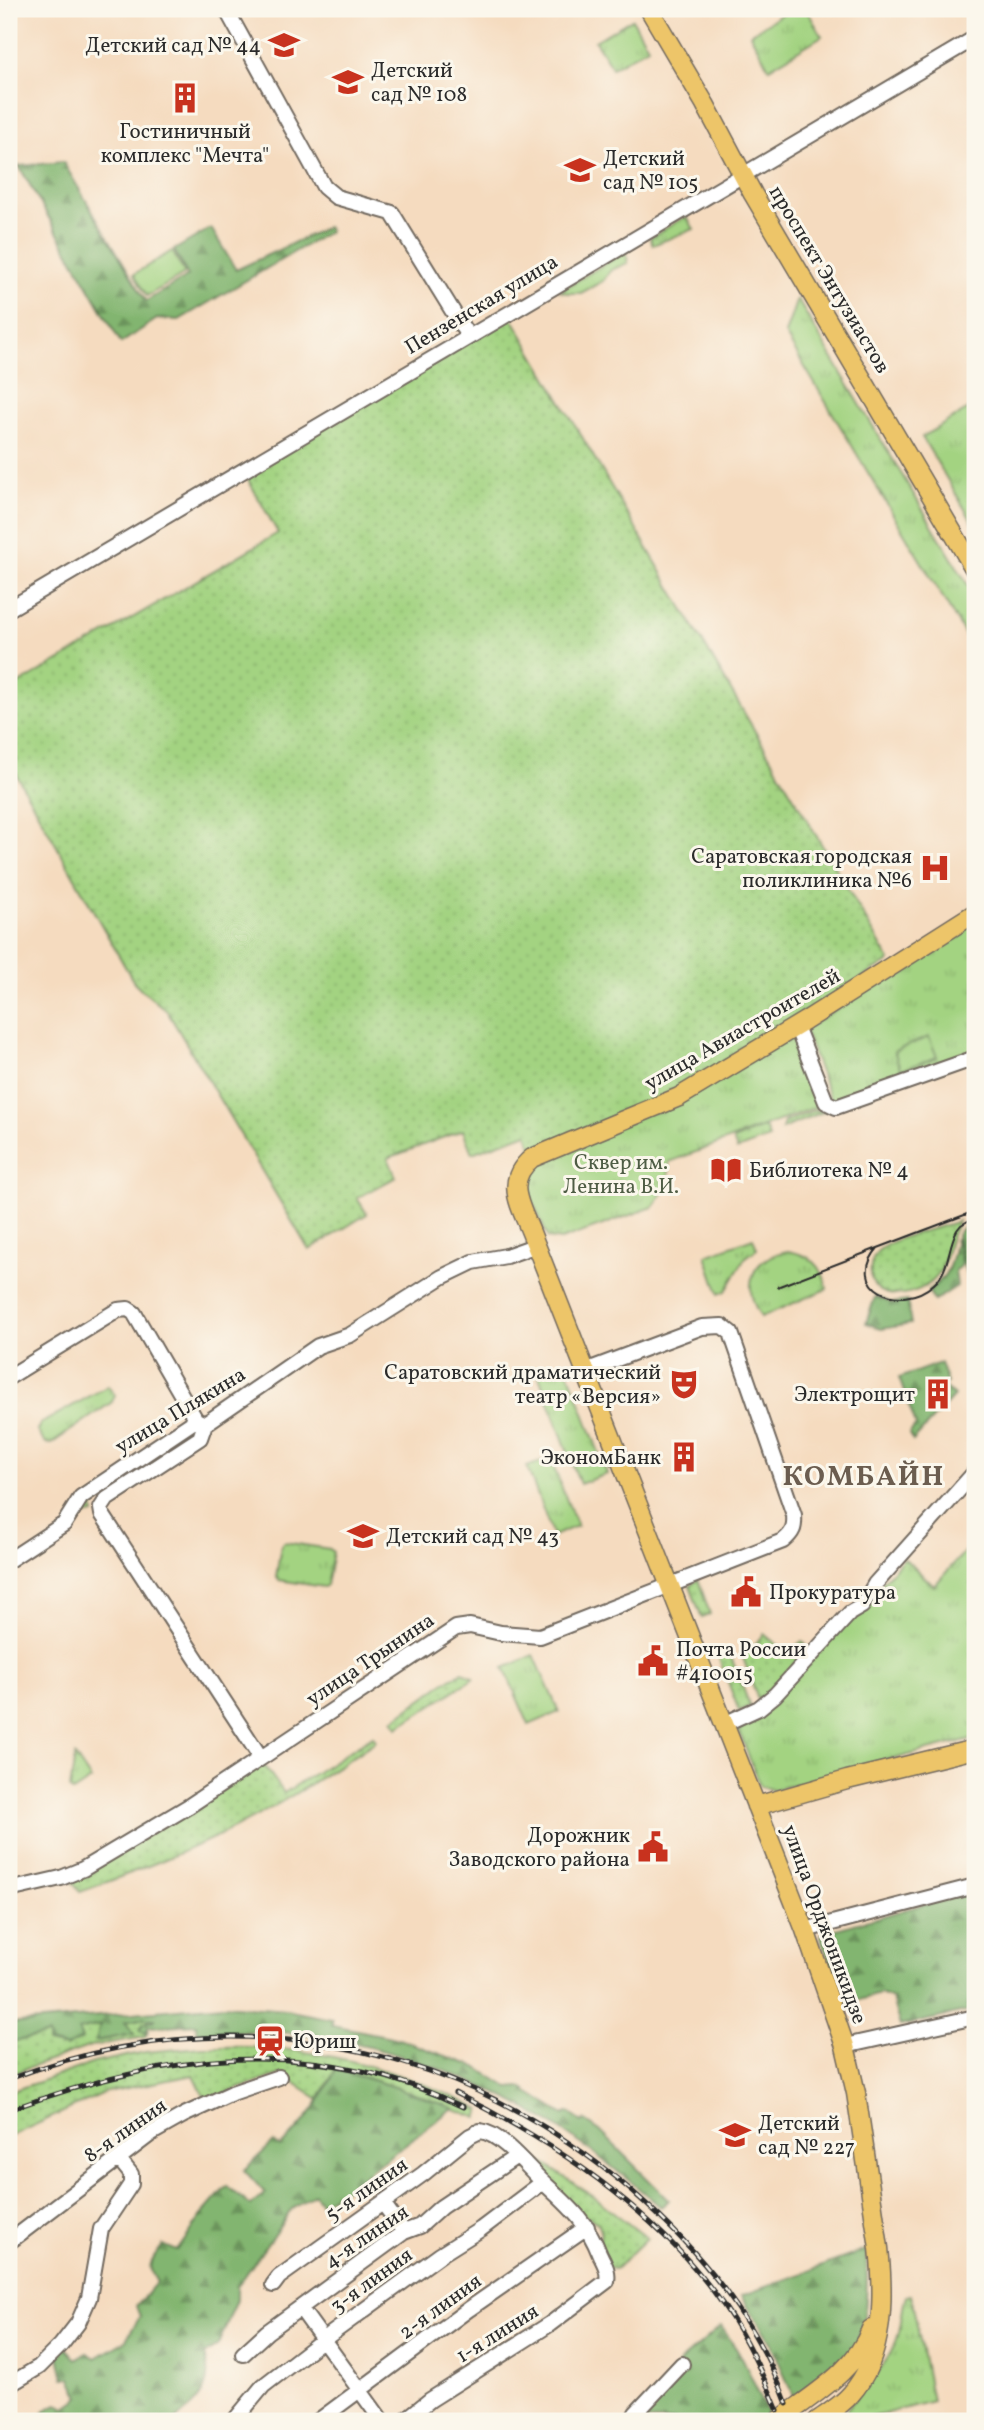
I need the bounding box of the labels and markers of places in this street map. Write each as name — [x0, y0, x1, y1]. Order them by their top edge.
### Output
school or university icon: Детский сад № 44 — [267, 28, 301, 62]
place label: Детский сад № 44 — [85, 32, 261, 61]
place label: Детский сад № 108 — [371, 57, 467, 110]
school or university icon: Детский сад № 108 — [331, 65, 365, 99]
building icon: Гостиничный комплекс "Мечта" — [168, 81, 202, 115]
place label: Гостиничный комплекс "Мечта" — [101, 118, 269, 171]
place label: Детский сад № 105 — [603, 145, 698, 198]
school or university icon: Детский сад № 105 — [563, 153, 597, 187]
place label: Саратовская городская поликлиника №6 — [691, 843, 912, 896]
hospital icon: Саратовская городская поликлиника №6 — [918, 851, 952, 885]
library icon: Библиотека № 4 — [709, 1153, 743, 1187]
place label: Библиотека № 4 — [749, 1157, 909, 1186]
place label: Саратовский драматический театр «Версия» — [384, 1359, 661, 1412]
theatre icon: Саратовский драматический театр «Версия» — [667, 1367, 701, 1401]
building icon: Электрощит — [921, 1377, 955, 1411]
place label: Электрощит — [794, 1381, 915, 1410]
building icon: ЭкономБанк — [667, 1440, 701, 1474]
place label: ЭкономБанк — [541, 1444, 661, 1473]
school or university icon: Детский сад № 43 — [346, 1519, 380, 1553]
place label: Детский сад № 43 — [386, 1523, 559, 1552]
public building icon: Прокуратура — [729, 1575, 763, 1609]
place label: Прокуратура — [769, 1579, 896, 1608]
place label: Почта России #410015 — [676, 1636, 807, 1689]
public building icon: Почта России #410015 — [636, 1644, 670, 1678]
place label: Дорожник Заводского района — [448, 1822, 630, 1875]
public building icon: Дорожник Заводского района — [636, 1830, 670, 1864]
station icon: Юриш — [253, 2024, 287, 2058]
place label: Юриш — [293, 2028, 357, 2057]
place label: Детский сад № 227 — [758, 2110, 855, 2163]
school or university icon: Детский сад № 227 — [718, 2118, 752, 2152]

